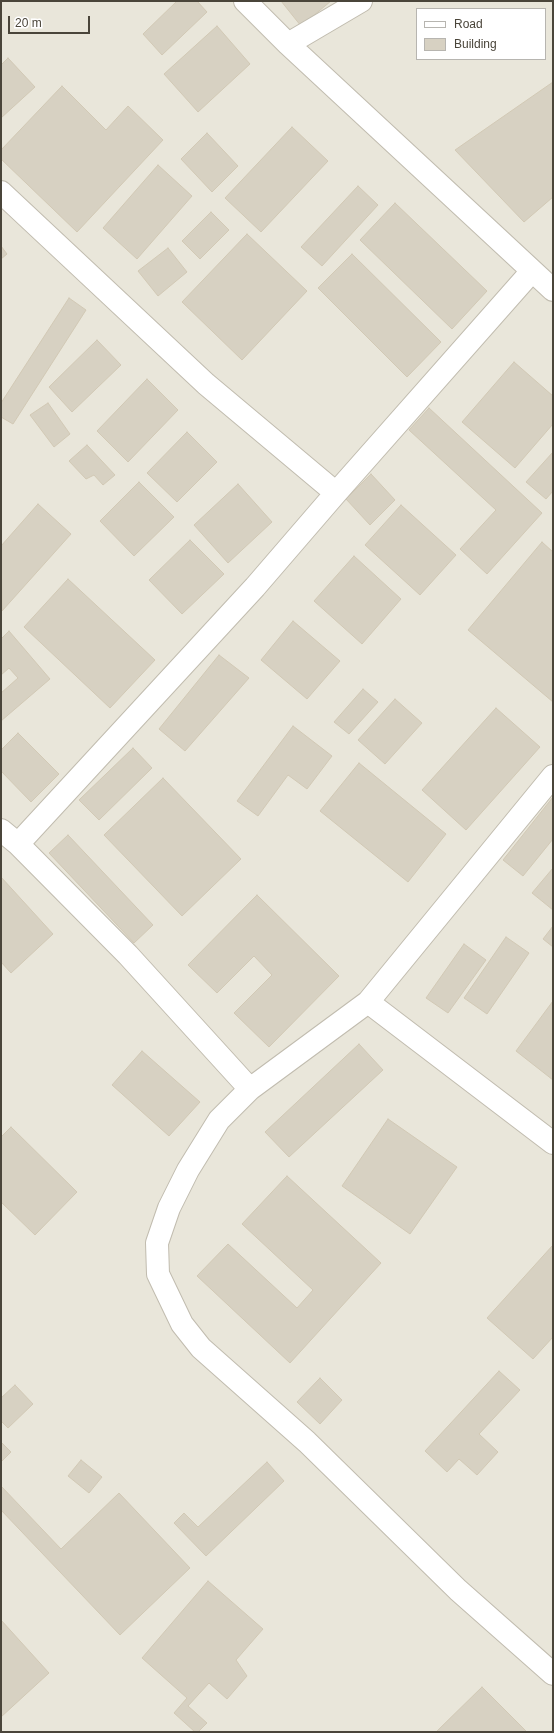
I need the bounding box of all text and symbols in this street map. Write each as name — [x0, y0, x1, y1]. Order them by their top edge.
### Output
scale bar — [10, 8, 92, 34]
legend — [416, 8, 546, 60]
text: 20 m — [15, 16, 42, 30]
text: Road — [454, 17, 483, 31]
text: Building — [454, 37, 497, 51]

